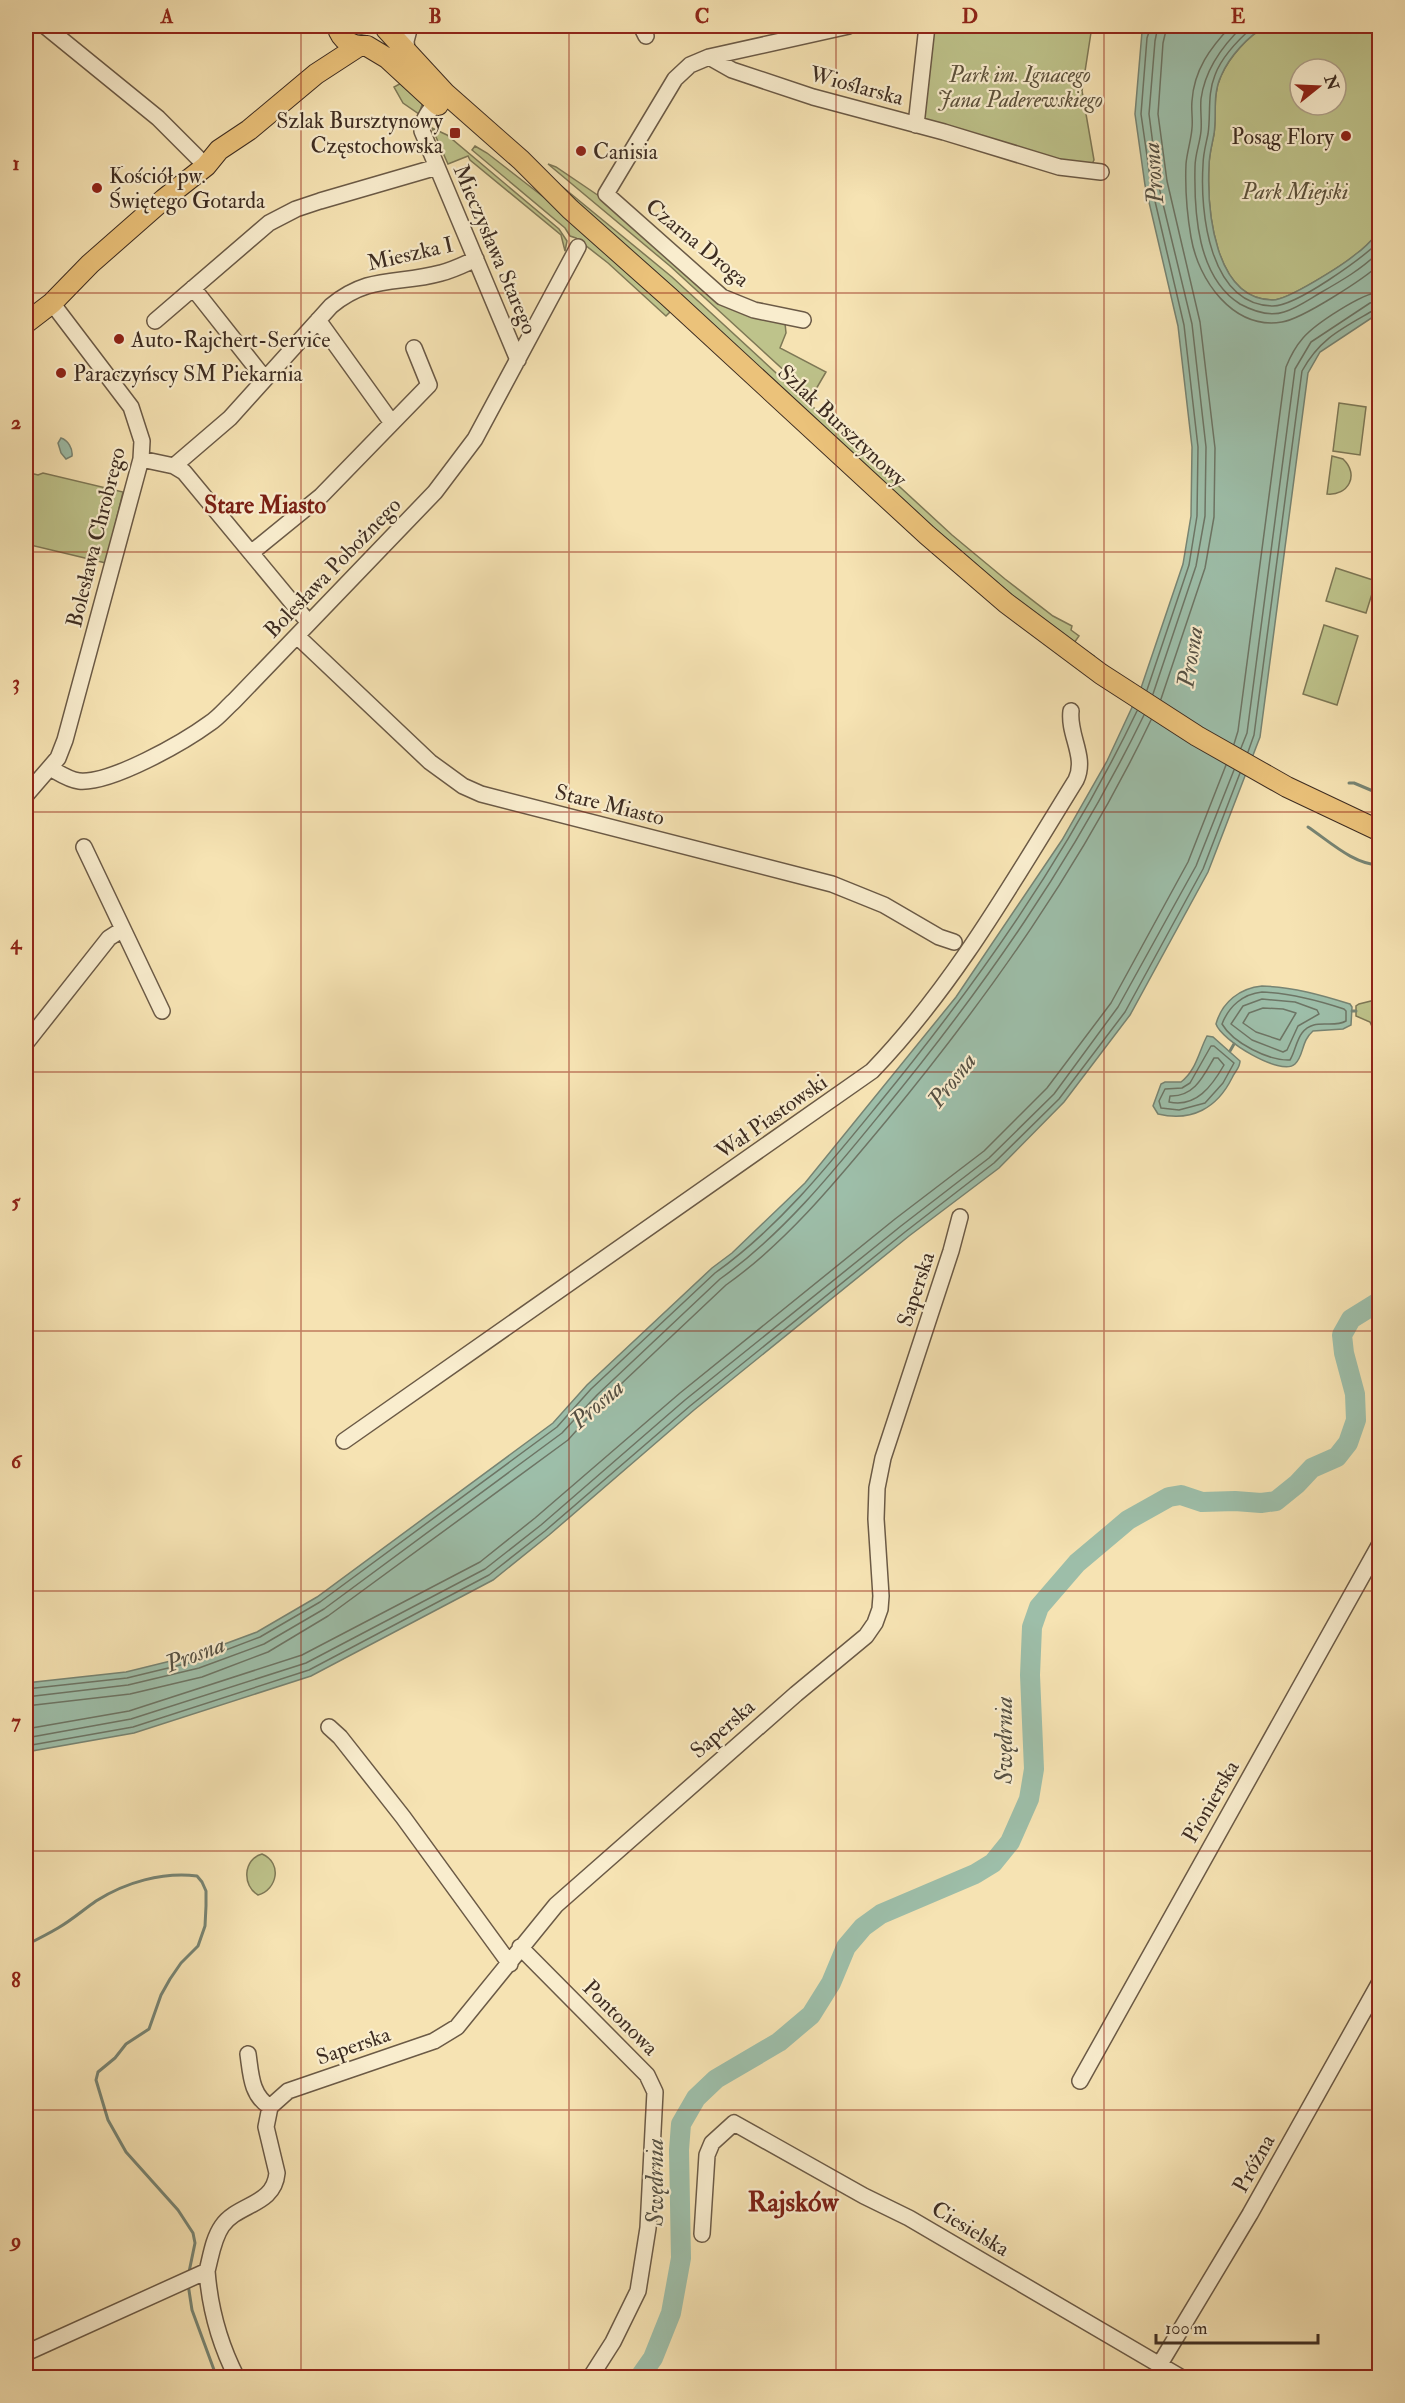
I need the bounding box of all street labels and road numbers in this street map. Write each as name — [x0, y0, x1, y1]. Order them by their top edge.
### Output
street label: Wioślarska — [806, 60, 908, 112]
street label: Mieczysława Starego — [447, 160, 543, 338]
street label: Czarna Droga — [640, 192, 756, 294]
street label: Mieszka I — [365, 230, 456, 277]
street label: Szlak Bursztynowy — [772, 359, 913, 493]
street label: Bolesława Chrobrego — [60, 444, 132, 630]
street label: Bolesława Pobożnego — [258, 491, 407, 644]
street label: Stare Miasto — [552, 778, 667, 832]
street label: Wał Piastowski — [709, 1068, 833, 1166]
street label: Saperska — [891, 1248, 942, 1330]
street label: Saperska — [685, 1692, 762, 1765]
street label: Pionierska — [1176, 1754, 1246, 1848]
street label: Pontonowa — [576, 1974, 665, 2062]
street label: Saperska — [312, 2020, 395, 2073]
street label: Próżna — [1226, 2129, 1282, 2198]
street label: Ciesielska — [926, 2195, 1015, 2263]

